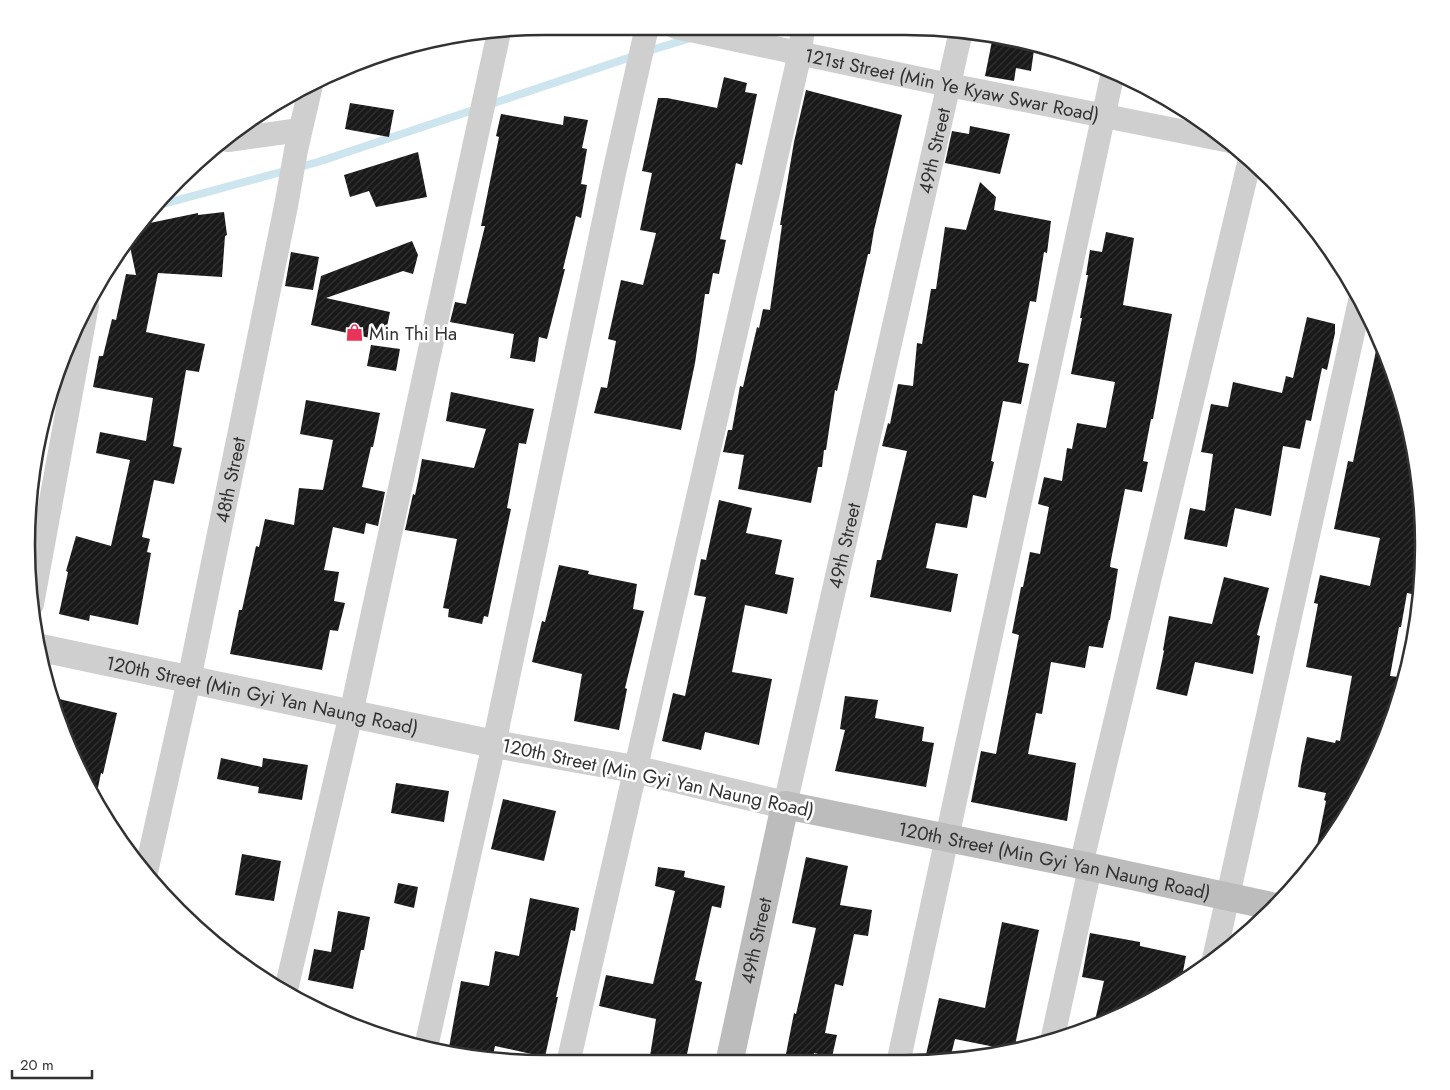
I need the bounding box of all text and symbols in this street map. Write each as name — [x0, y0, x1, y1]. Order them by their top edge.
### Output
street label: 121st Street (Min Ye Kyaw Swar Road) — [802, 41, 1102, 128]
street label: 49th Street — [911, 105, 957, 196]
place label: Min Thi Ha — [369, 320, 457, 347]
shop icon: Min Thi Ha — [345, 323, 365, 343]
street label: 48th Street — [208, 434, 252, 525]
street label: 49th Street — [821, 499, 867, 591]
street label: 120th Street (Min Gyi Yan Naung Road) — [103, 649, 421, 741]
street label: 120th Street (Min Gyi Yan Naung Road) — [499, 732, 817, 824]
street label: 120th Street (Min Gyi Yan Naung Road) — [896, 815, 1213, 906]
street label: 49th Street — [733, 895, 778, 986]
scale bar — [12, 1048, 92, 1080]
text: 20 m — [20, 1054, 54, 1076]

